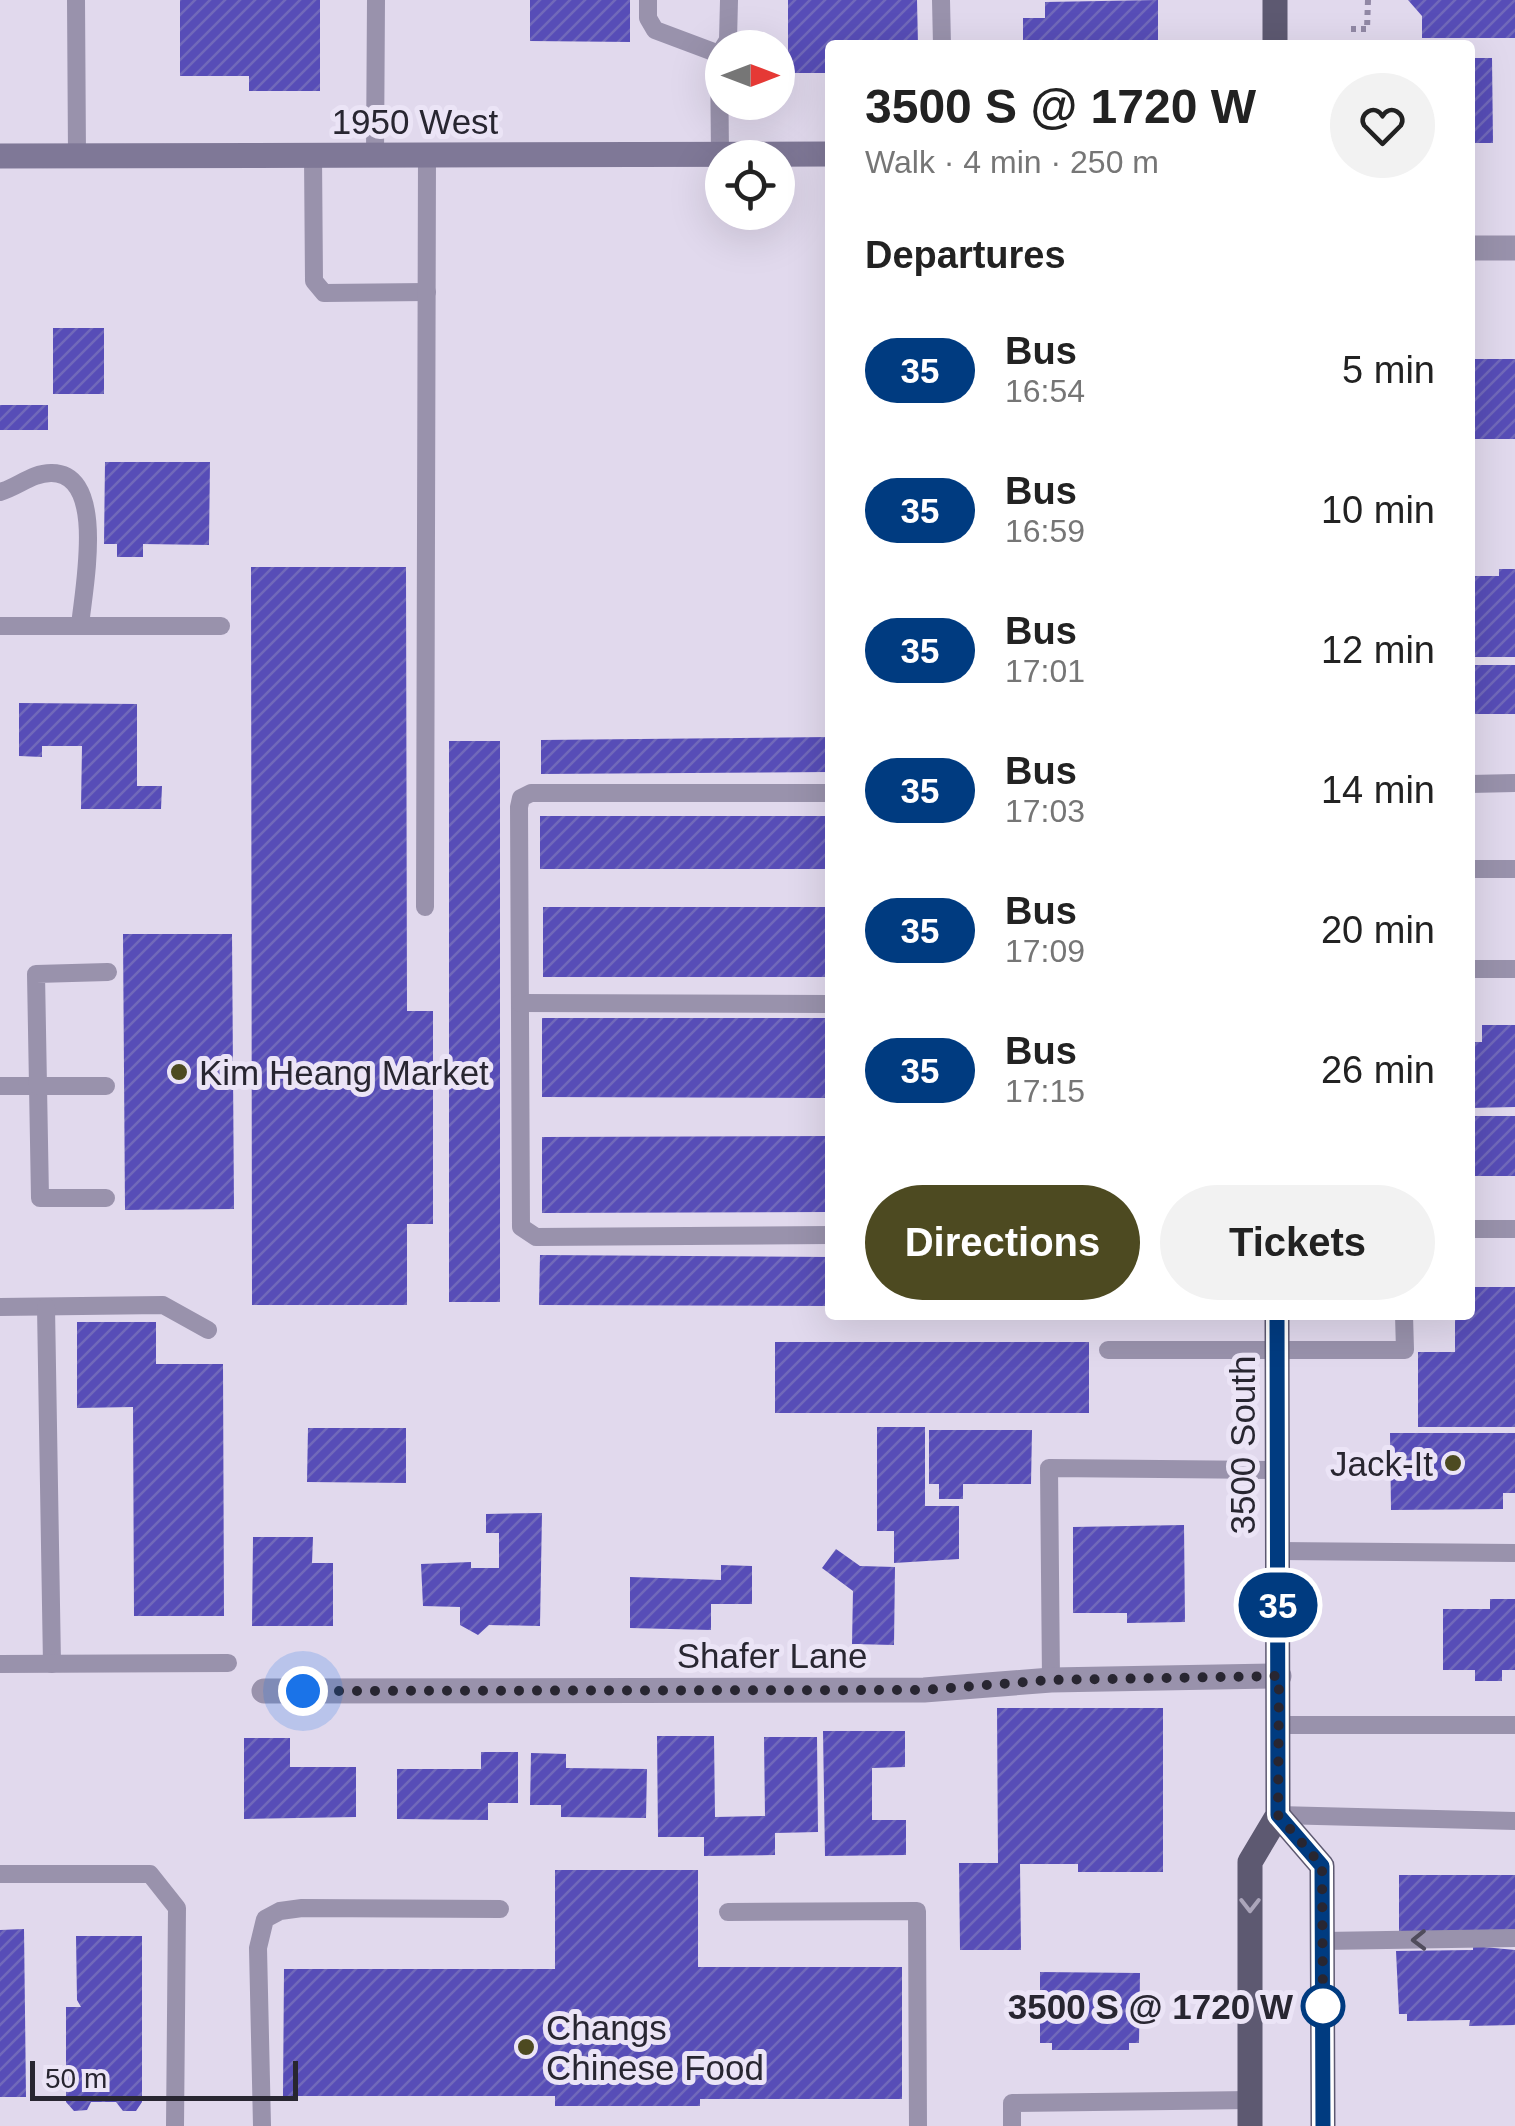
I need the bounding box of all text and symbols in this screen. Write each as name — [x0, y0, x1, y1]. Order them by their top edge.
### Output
north arrow — [705, 30, 795, 120]
map controls — [705, 30, 795, 230]
button: heart — [1330, 73, 1435, 178]
text: 3500 S @ 1720 W — [865, 80, 1256, 133]
street label: 1950 West — [332, 102, 499, 141]
button: locate — [705, 140, 795, 230]
text: Walk · 4 min · 250 m — [865, 144, 1159, 180]
text: Departures — [865, 234, 1066, 276]
text: Bus — [1005, 330, 1077, 372]
text: 5 min — [1342, 349, 1435, 391]
text: 35 — [901, 351, 939, 390]
text: 16:54 — [1005, 373, 1085, 409]
text: Bus — [1005, 470, 1077, 512]
text: 10 min — [1321, 489, 1435, 531]
text: 35 — [901, 491, 939, 530]
text: 16:59 — [1005, 513, 1085, 549]
text: Bus — [1005, 610, 1077, 652]
text: 12 min — [1321, 629, 1435, 671]
text: 35 — [901, 631, 939, 670]
text: 17:01 — [1005, 653, 1085, 689]
text: Bus — [1005, 750, 1077, 792]
text: 14 min — [1321, 769, 1435, 811]
text: 35 — [901, 771, 939, 810]
text: 17:03 — [1005, 793, 1085, 829]
text: Bus — [1005, 890, 1077, 932]
text: 20 min — [1321, 909, 1435, 951]
text: 35 — [901, 911, 939, 950]
text: 17:09 — [1005, 933, 1085, 969]
text: Bus — [1005, 1030, 1077, 1072]
text: 26 min — [1321, 1049, 1435, 1091]
text: 35 — [901, 1051, 939, 1090]
place label: Kim Heang Market — [199, 1053, 489, 1092]
marker: Kim Heang Market — [168, 1061, 190, 1083]
text: 17:15 — [1005, 1073, 1085, 1109]
button: Directions — [865, 1185, 1140, 1300]
button: Tickets — [1160, 1185, 1435, 1300]
street label: 3500 South — [1223, 1355, 1262, 1535]
place label: Jack-It — [1330, 1444, 1433, 1483]
marker: Jack-It — [1442, 1452, 1464, 1474]
line badge: 35 — [1233, 1572, 1323, 1638]
text: 35 — [1259, 1586, 1297, 1625]
street label: Shafer Lane — [677, 1636, 867, 1675]
your location — [278, 1666, 328, 1716]
one-way arrow — [1239, 1898, 1261, 1913]
one-way arrow — [1410, 1929, 1426, 1950]
marker: 3500 S @ 1720 W — [1302, 1985, 1344, 2027]
place label: 3500 S @ 1720 W — [1008, 1987, 1293, 2026]
place label: Changs Chinese Food — [546, 2008, 764, 2087]
marker: Changs Chinese Food — [515, 2036, 537, 2058]
scale bar — [30, 2056, 298, 2100]
text: 50 m — [45, 2063, 107, 2094]

